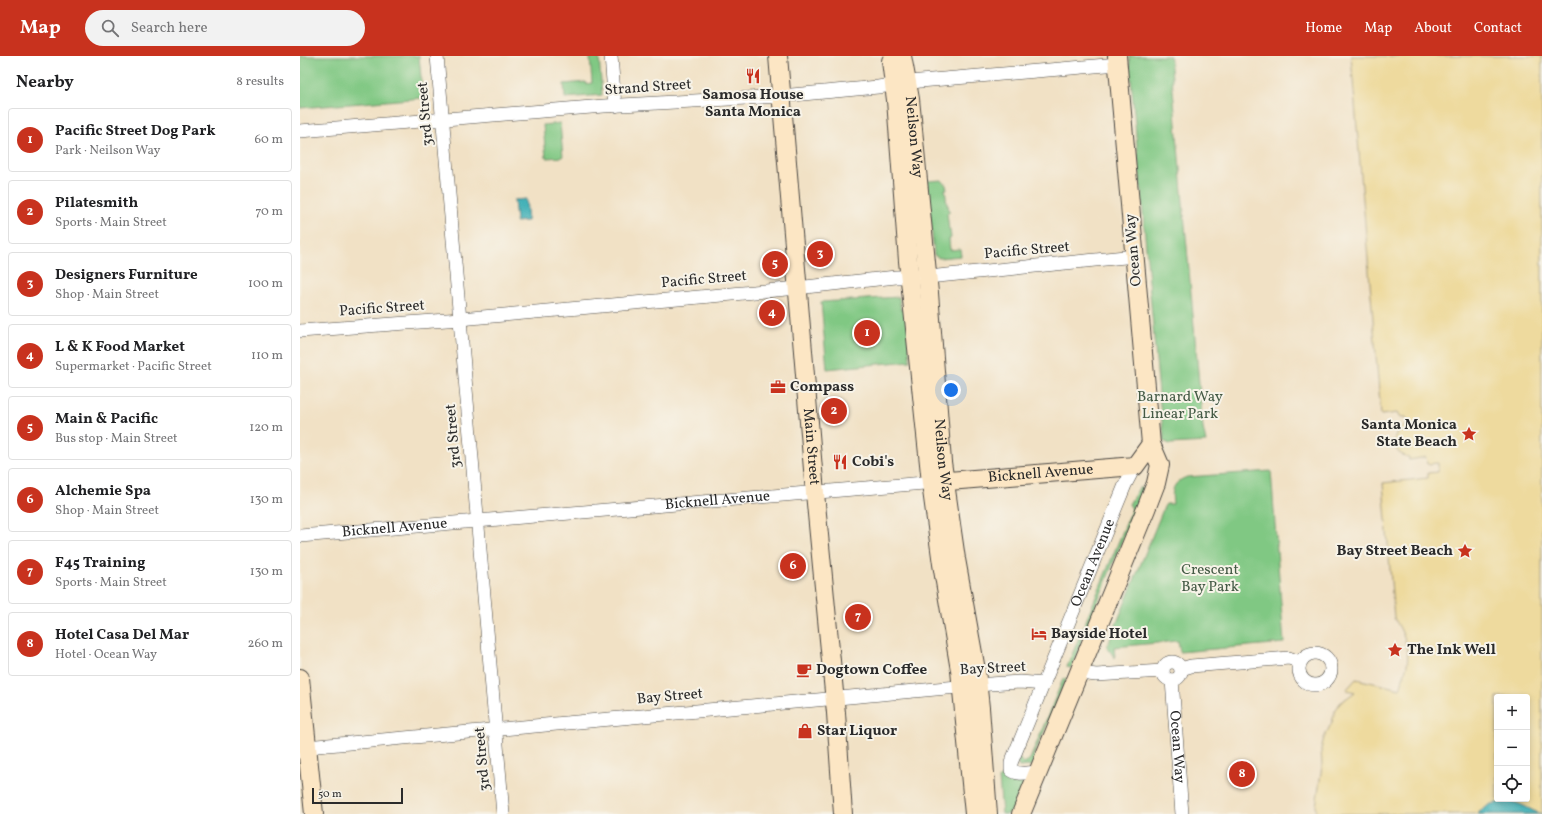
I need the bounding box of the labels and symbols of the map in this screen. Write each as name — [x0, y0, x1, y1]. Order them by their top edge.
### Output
restaurant icon: Samosa House Santa Monica — [744, 67, 762, 85]
street label: Strand Street — [604, 74, 692, 102]
street label: 3rd Street — [413, 81, 439, 147]
place label: Samosa House Santa Monica — [702, 85, 804, 123]
street label: Neilson Way — [899, 95, 928, 179]
street label: Ocean Way — [1120, 213, 1148, 287]
street label: Pacific Street — [983, 237, 1071, 265]
pin: 3 — [807, 239, 833, 269]
pin: 5 — [762, 249, 788, 279]
street label: Pacific Street — [660, 266, 748, 294]
street label: Pacific Street — [338, 296, 426, 322]
pin: 4 — [759, 298, 785, 328]
pin: 1 — [854, 318, 880, 348]
place label: Compass — [790, 377, 854, 398]
office icon: Compass — [769, 378, 787, 396]
your location — [941, 380, 961, 400]
park label: Barnard Way Linear Park — [1137, 387, 1223, 425]
pin: 2 — [821, 396, 847, 426]
street label: 3rd Street — [441, 403, 467, 469]
street label: Main Street — [797, 407, 825, 486]
place label: Santa Monica State Beach — [1361, 415, 1457, 453]
street label: Neilson Way — [928, 418, 958, 502]
place icon: Santa Monica State Beach — [1460, 425, 1478, 443]
place label: Cobi's — [852, 452, 894, 473]
restaurant icon: Cobi's — [831, 453, 849, 471]
street label: Bicknell Avenue — [987, 459, 1094, 488]
street label: Bicknell Avenue — [664, 486, 771, 515]
street label: Bicknell Avenue — [341, 513, 448, 543]
street label: Ocean Avenue — [1066, 516, 1120, 610]
place label: Bay Street Beach — [1336, 541, 1453, 562]
place icon: Bay Street Beach — [1456, 542, 1474, 560]
pin: 6 — [780, 551, 806, 581]
park label: Crescent Bay Park — [1181, 560, 1239, 598]
pin: 7 — [845, 602, 871, 632]
place label: Bayside Hotel — [1051, 624, 1147, 645]
hotel icon: Bayside Hotel — [1030, 625, 1048, 643]
place label: The Ink Well — [1407, 640, 1496, 661]
place icon: The Ink Well — [1386, 641, 1404, 659]
street label: Bay Street — [959, 657, 1027, 681]
place label: Dogtown Coffee — [816, 660, 928, 681]
cafe icon: Dogtown Coffee — [795, 661, 813, 679]
street label: Bay Street — [636, 684, 704, 710]
street label: Ocean Way — [1164, 710, 1190, 784]
place label: Star Liquor — [817, 721, 897, 742]
shop icon: Star Liquor — [796, 722, 814, 740]
street label: 3rd Street — [470, 726, 496, 792]
pin: 8 — [1229, 759, 1255, 789]
scale bar — [312, 786, 403, 805]

